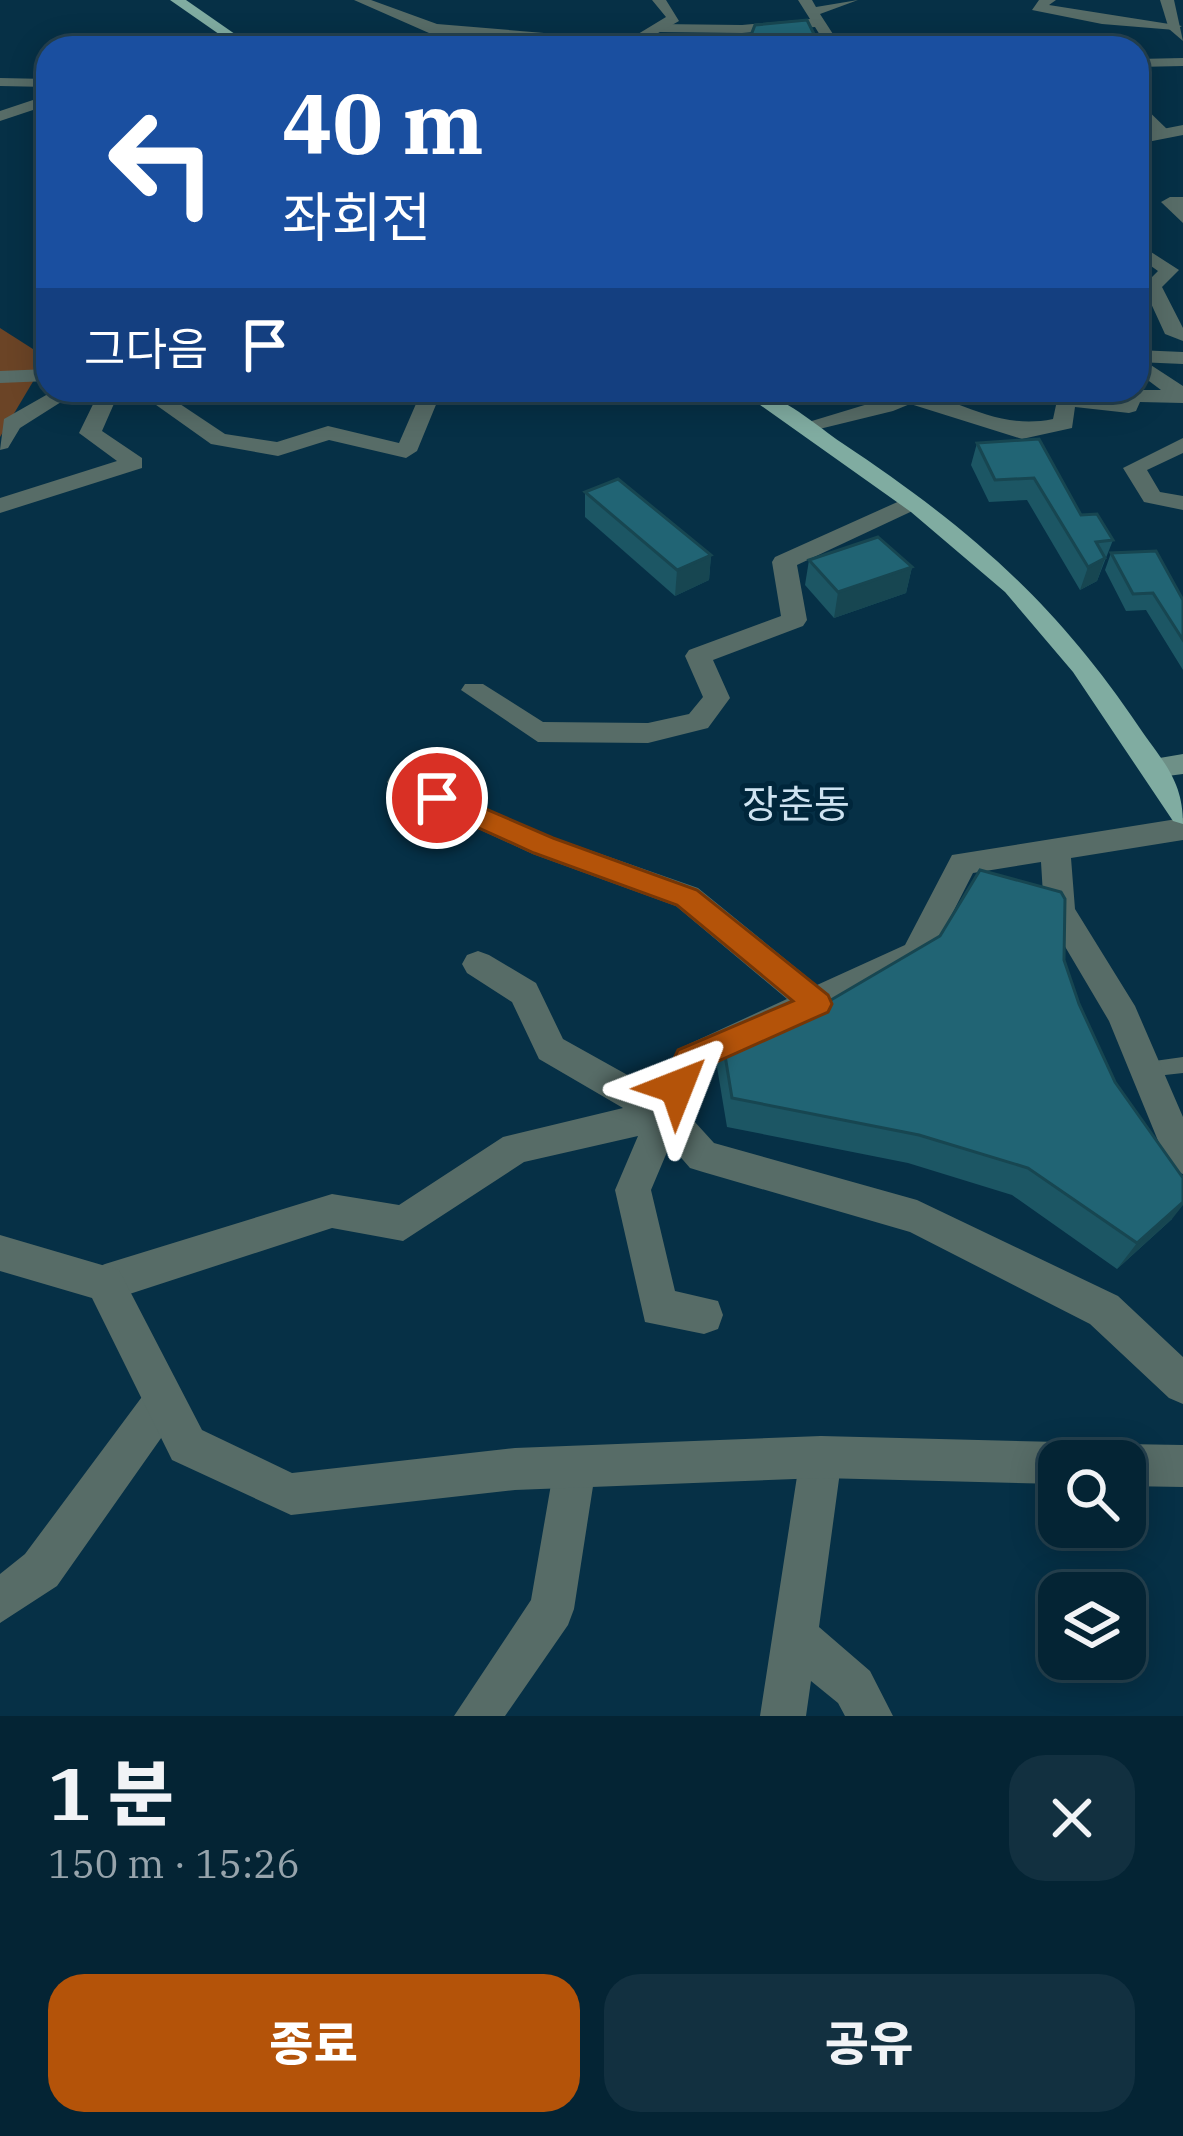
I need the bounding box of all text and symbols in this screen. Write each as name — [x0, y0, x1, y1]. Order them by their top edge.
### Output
text: 40 m — [282, 68, 484, 177]
icon: left — [84, 84, 240, 240]
text: 좌회전 — [282, 182, 431, 252]
icon: arrive — [232, 312, 298, 378]
text: 그다음 — [84, 319, 208, 377]
pin — [386, 747, 488, 849]
icon: arrive — [404, 765, 470, 831]
district label: 장춘동 — [742, 778, 850, 829]
position arrow — [614, 1024, 740, 1150]
map controls — [1038, 1440, 1146, 1680]
button: search — [1038, 1440, 1146, 1548]
button: layers — [1038, 1572, 1146, 1680]
text: 1 분 — [48, 1746, 174, 1840]
button: close — [1009, 1755, 1135, 1881]
text: 150 m · 15:26 — [48, 1838, 300, 1889]
button: 종료 — [48, 1974, 580, 2112]
button: 공유 — [604, 1974, 1135, 2112]

